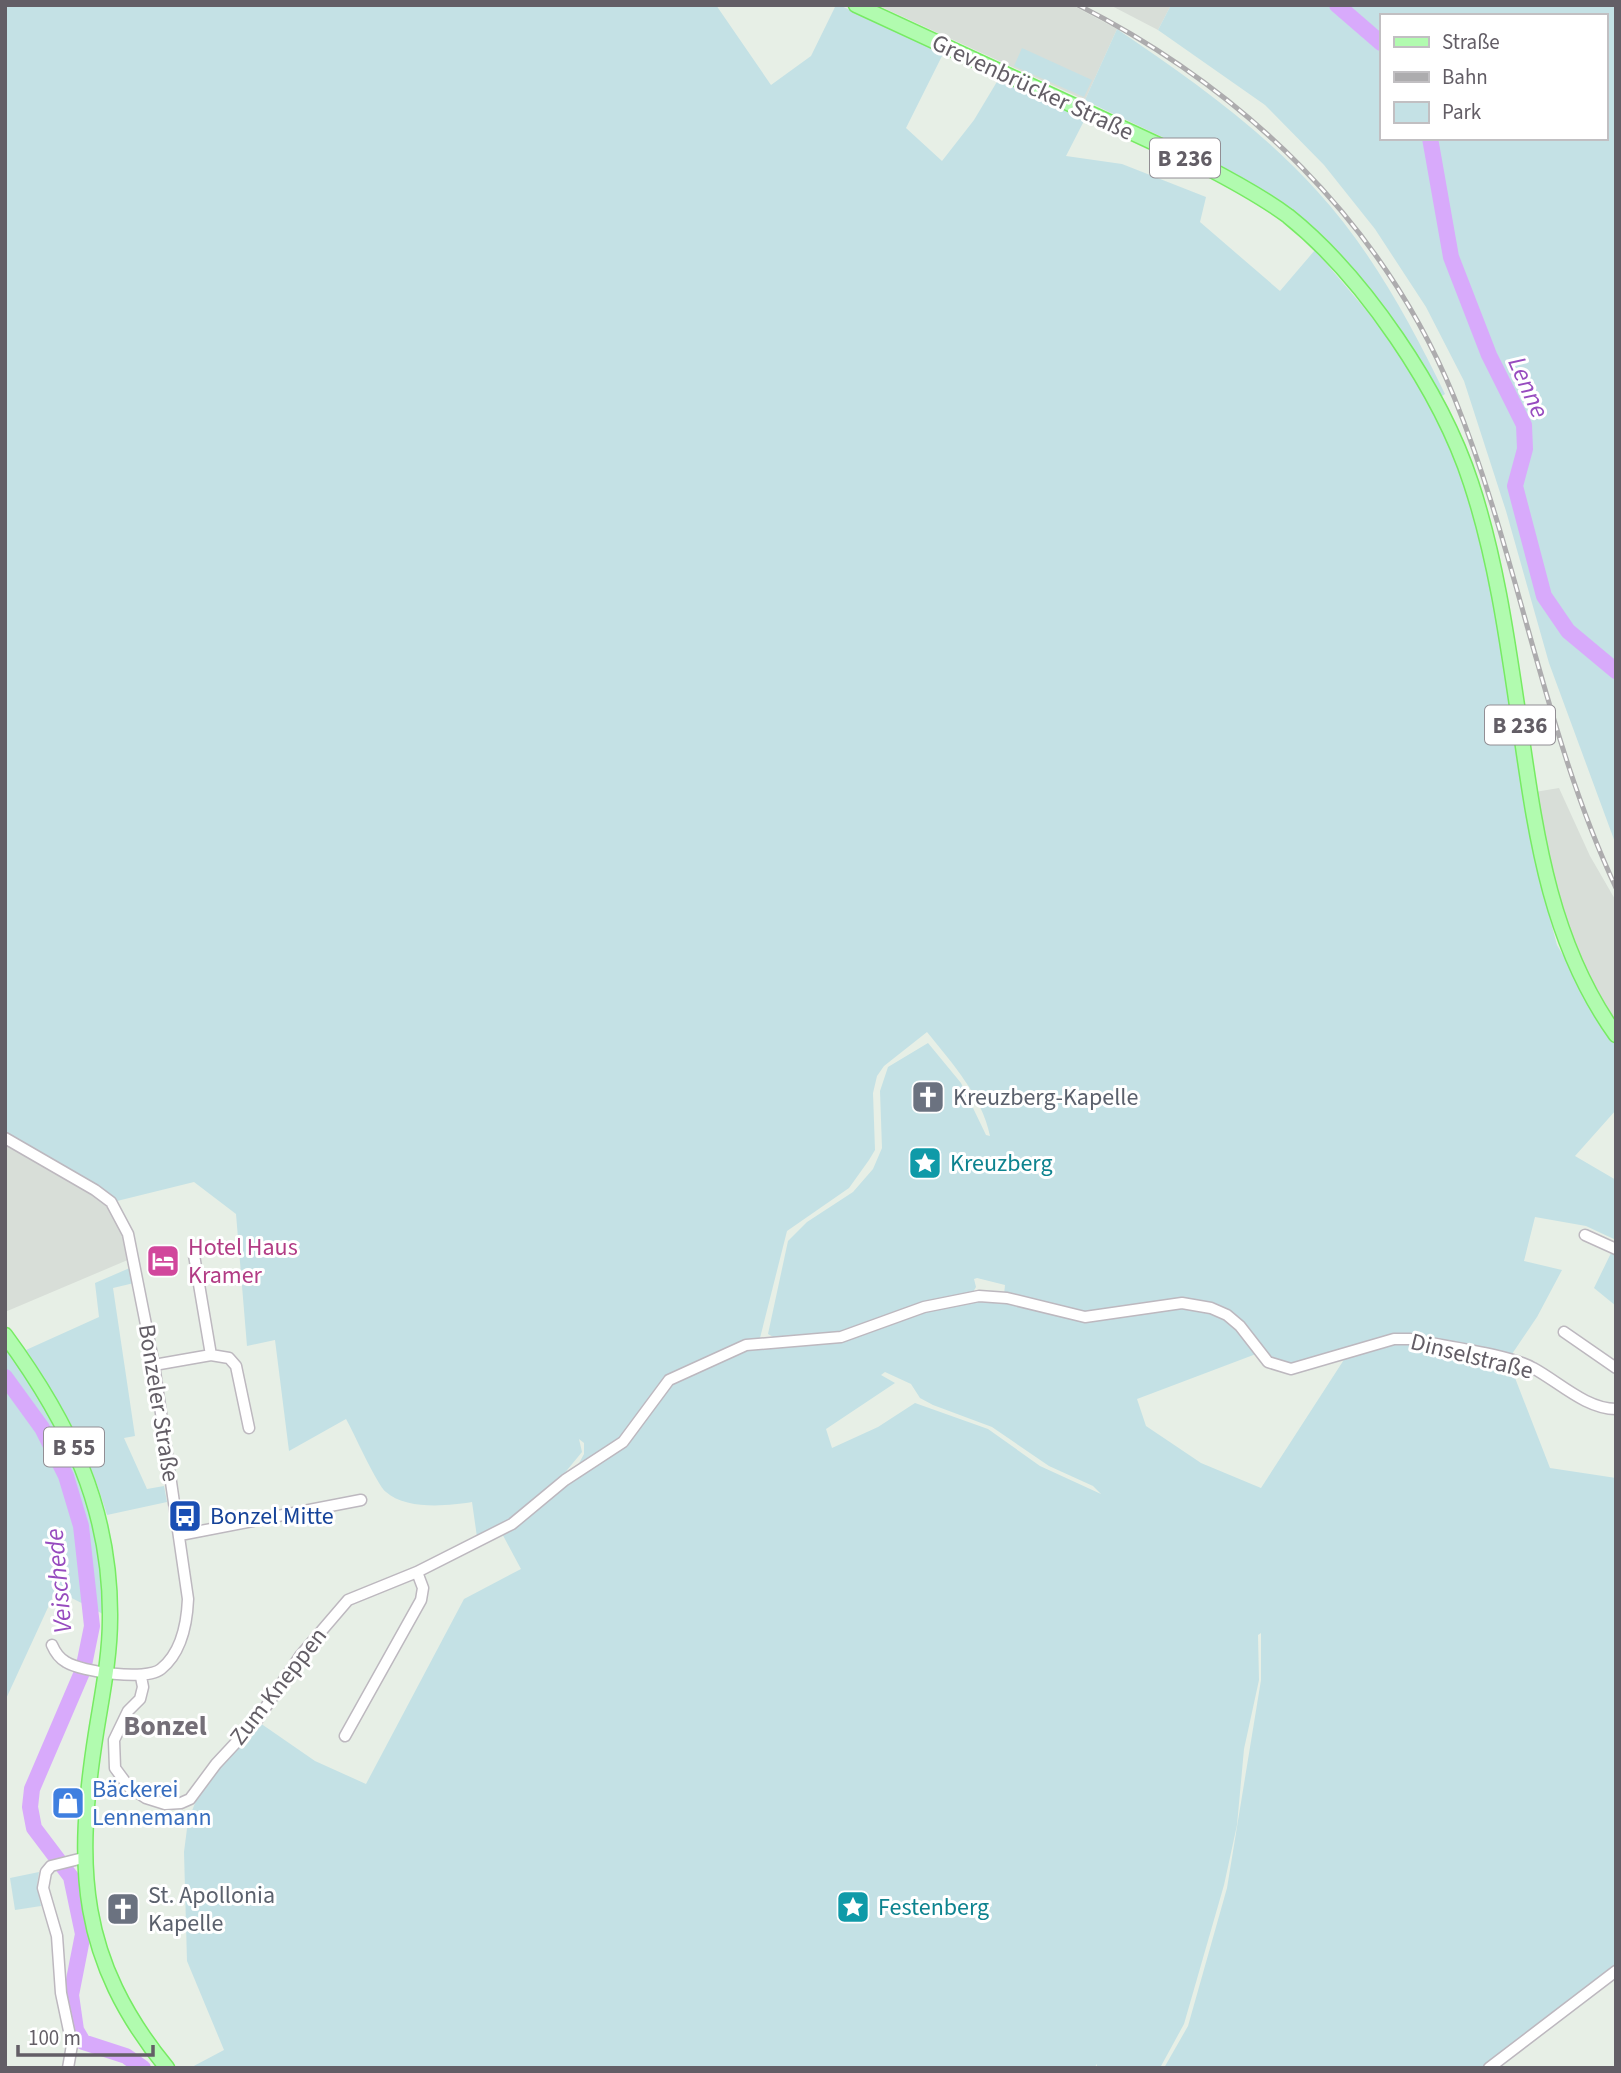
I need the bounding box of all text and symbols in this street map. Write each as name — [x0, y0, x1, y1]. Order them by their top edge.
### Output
legend — [1380, 14, 1607, 140]
street label: Grevenbrücker Straße — [926, 25, 1139, 150]
text: Straße — [1442, 27, 1500, 57]
text: Bahn — [1442, 62, 1488, 92]
text: Park — [1442, 97, 1482, 127]
road number: B 236 — [1150, 139, 1220, 178]
water label: Lenne — [1499, 350, 1558, 424]
road number: B 236 — [1485, 706, 1555, 744]
church icon: Kreuzberg-Kapelle — [909, 1078, 947, 1116]
place label: Kreuzberg-Kapelle — [953, 1080, 1138, 1115]
place icon: Kreuzberg — [906, 1144, 944, 1182]
place label: Kreuzberg — [950, 1146, 1053, 1181]
place label: Hotel Haus Kramer — [188, 1230, 298, 1293]
hotel icon: Hotel Haus Kramer — [144, 1242, 182, 1280]
street label: Bonzeler Straße — [129, 1322, 188, 1484]
street label: Dinselstraße — [1407, 1324, 1537, 1389]
road number: B 55 — [44, 1428, 104, 1466]
bus stop icon: Bonzel Mitte — [166, 1497, 204, 1535]
place label: Bonzel Mitte — [210, 1499, 334, 1534]
water label: Veischede — [35, 1527, 82, 1635]
street label: Zum Kneppen — [221, 1620, 336, 1753]
district label: Bonzel — [123, 1706, 207, 1746]
place label: Bäckerei Lennemann — [92, 1772, 212, 1835]
shop icon: Bäckerei Lennemann — [49, 1784, 87, 1822]
place label: St. Apollonia Kapelle — [148, 1878, 275, 1941]
place icon: Festenberg — [834, 1888, 872, 1926]
church icon: St. Apollonia Kapelle — [104, 1890, 142, 1928]
place label: Festenberg — [878, 1890, 989, 1925]
scale bar — [18, 2014, 152, 2058]
text: 100 m — [28, 2023, 81, 2053]

